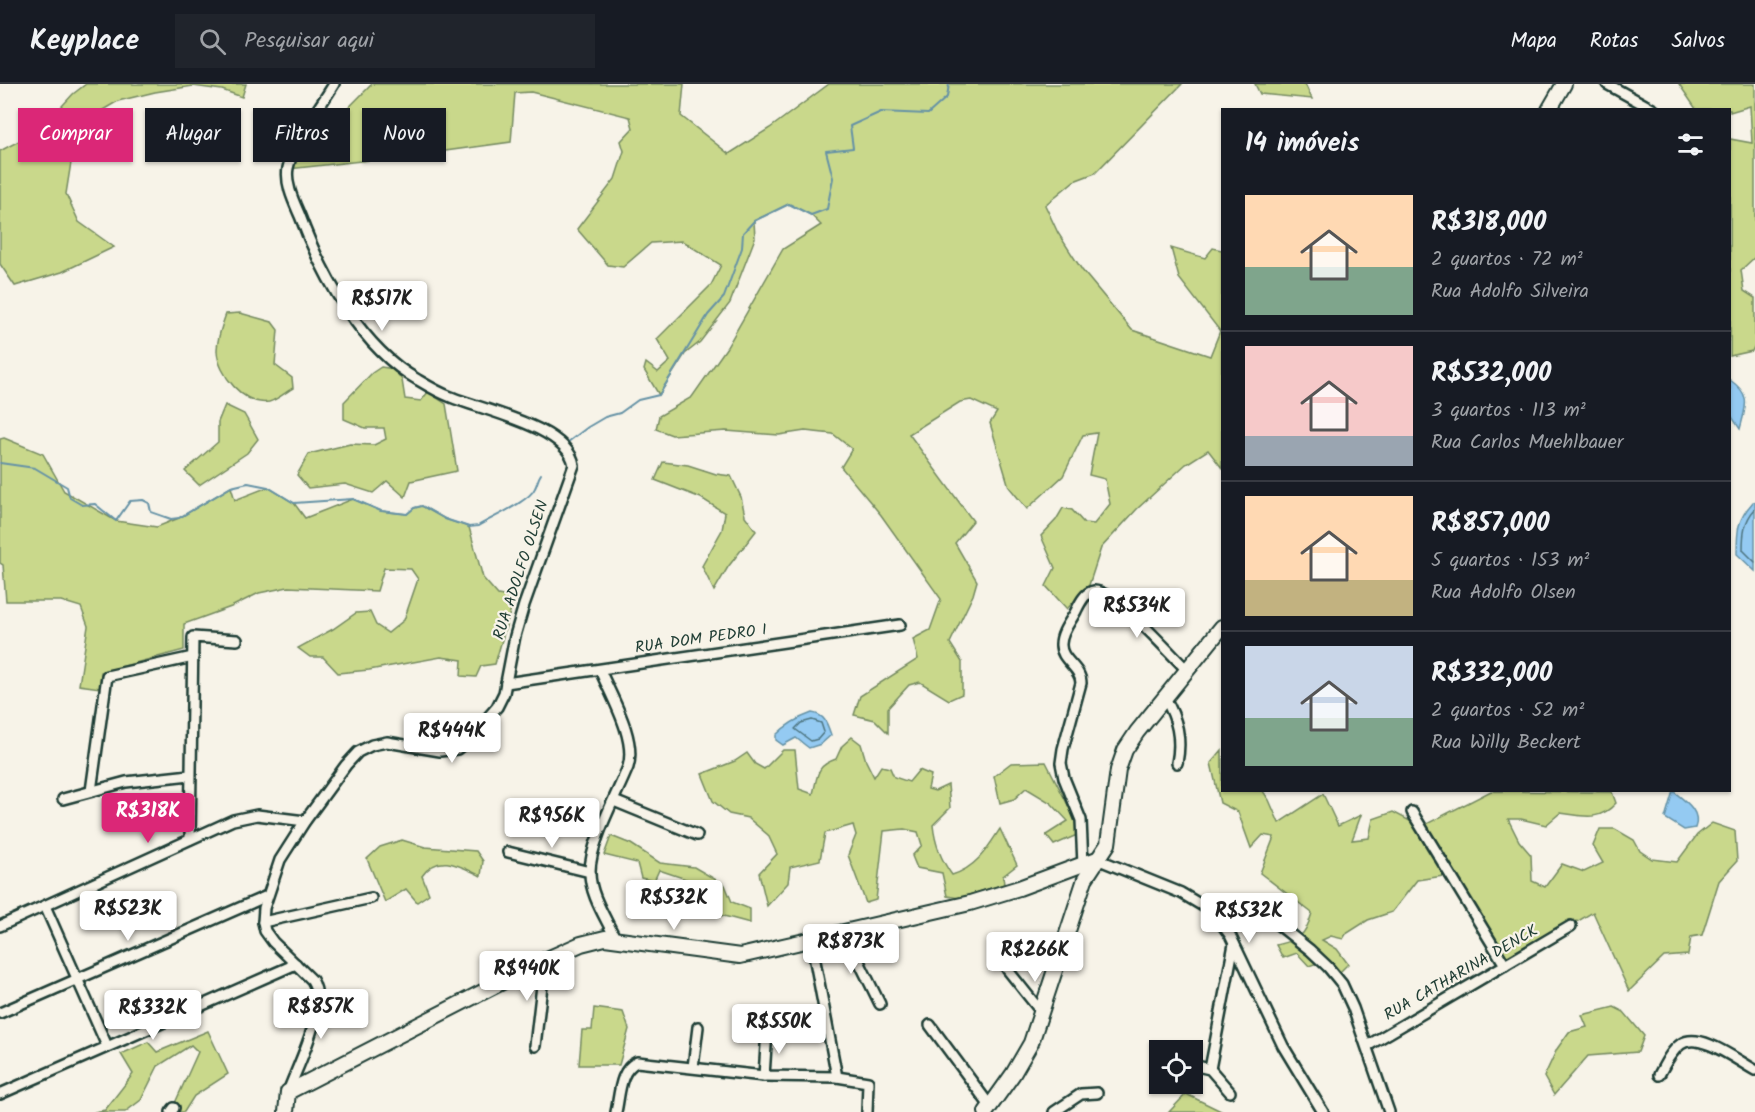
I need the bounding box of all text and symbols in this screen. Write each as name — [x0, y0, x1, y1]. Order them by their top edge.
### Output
search box — [175, 14, 595, 68]
text: Keyplace — [30, 19, 139, 64]
text: Pesquisar aqui — [244, 24, 374, 59]
icon: search — [196, 25, 229, 58]
text: Mapa — [1511, 25, 1557, 58]
text: Rotas — [1590, 25, 1639, 58]
text: Salvos — [1672, 25, 1725, 58]
chip: Comprar — [18, 108, 133, 162]
chip: Alugar — [145, 108, 241, 162]
chip: Filtros — [253, 108, 350, 162]
chip: Novo — [362, 108, 446, 162]
text: 14 imóveis — [1245, 123, 1359, 165]
icon: filters — [1674, 128, 1707, 161]
text: R$318,000 — [1431, 202, 1546, 244]
icon: home — [1293, 219, 1365, 291]
text: 2 quartos · 72 m² — [1431, 244, 1583, 276]
text: Rua Adolfo Silveira — [1431, 276, 1589, 308]
pin: R$517K — [333, 281, 431, 332]
text: R$517K — [351, 284, 413, 316]
text: R$532,000 — [1431, 353, 1551, 395]
icon: home — [1293, 370, 1365, 442]
text: 3 quartos · 113 m² — [1431, 395, 1586, 427]
text: Rua Carlos Muehlbauer — [1431, 427, 1623, 459]
street label: RUA ADOLFO OLSEN — [487, 497, 555, 643]
text: R$857,000 — [1431, 503, 1550, 545]
icon: home — [1293, 520, 1365, 592]
text: 5 quartos · 153 m² — [1431, 545, 1590, 577]
text: Rua Adolfo Olsen — [1431, 577, 1576, 609]
pin: R$534K — [1088, 588, 1186, 639]
text: R$534K — [1103, 591, 1171, 623]
street label: RUA DOM PEDRO I — [633, 617, 769, 661]
text: R$332,000 — [1431, 653, 1552, 695]
icon: home — [1293, 670, 1365, 742]
text: 2 quartos · 52 m² — [1431, 695, 1584, 727]
pin: R$444K — [403, 713, 501, 764]
text: R$444K — [418, 716, 486, 748]
text: Rua Willy Beckert — [1431, 727, 1581, 759]
pin: R$318K — [99, 793, 197, 844]
text: R$318K — [116, 796, 180, 828]
pin: R$956K — [503, 798, 601, 849]
text: R$956K — [519, 801, 585, 833]
pin: R$532K — [625, 880, 723, 931]
text: R$532K — [640, 883, 708, 915]
pin: R$523K — [79, 891, 177, 942]
pin: R$532K — [1200, 893, 1298, 944]
text: R$523K — [94, 894, 162, 926]
text: R$532K — [1215, 896, 1283, 928]
street label: RUA CATHARINA DENCK — [1379, 918, 1543, 1027]
pin: R$873K — [802, 924, 900, 975]
text: R$873K — [817, 927, 885, 959]
pin: R$266K — [986, 932, 1084, 983]
text: R$266K — [1000, 935, 1070, 967]
pin: R$940K — [478, 951, 576, 1002]
text: R$940K — [493, 954, 561, 986]
pin: R$857K — [272, 989, 370, 1040]
pin: R$332K — [104, 990, 202, 1041]
text: R$857K — [287, 992, 355, 1024]
text: R$332K — [118, 993, 188, 1025]
pin: R$550K — [730, 1004, 828, 1055]
text: R$550K — [746, 1007, 812, 1039]
map controls — [1149, 1040, 1203, 1094]
button: locate — [1149, 1040, 1203, 1094]

